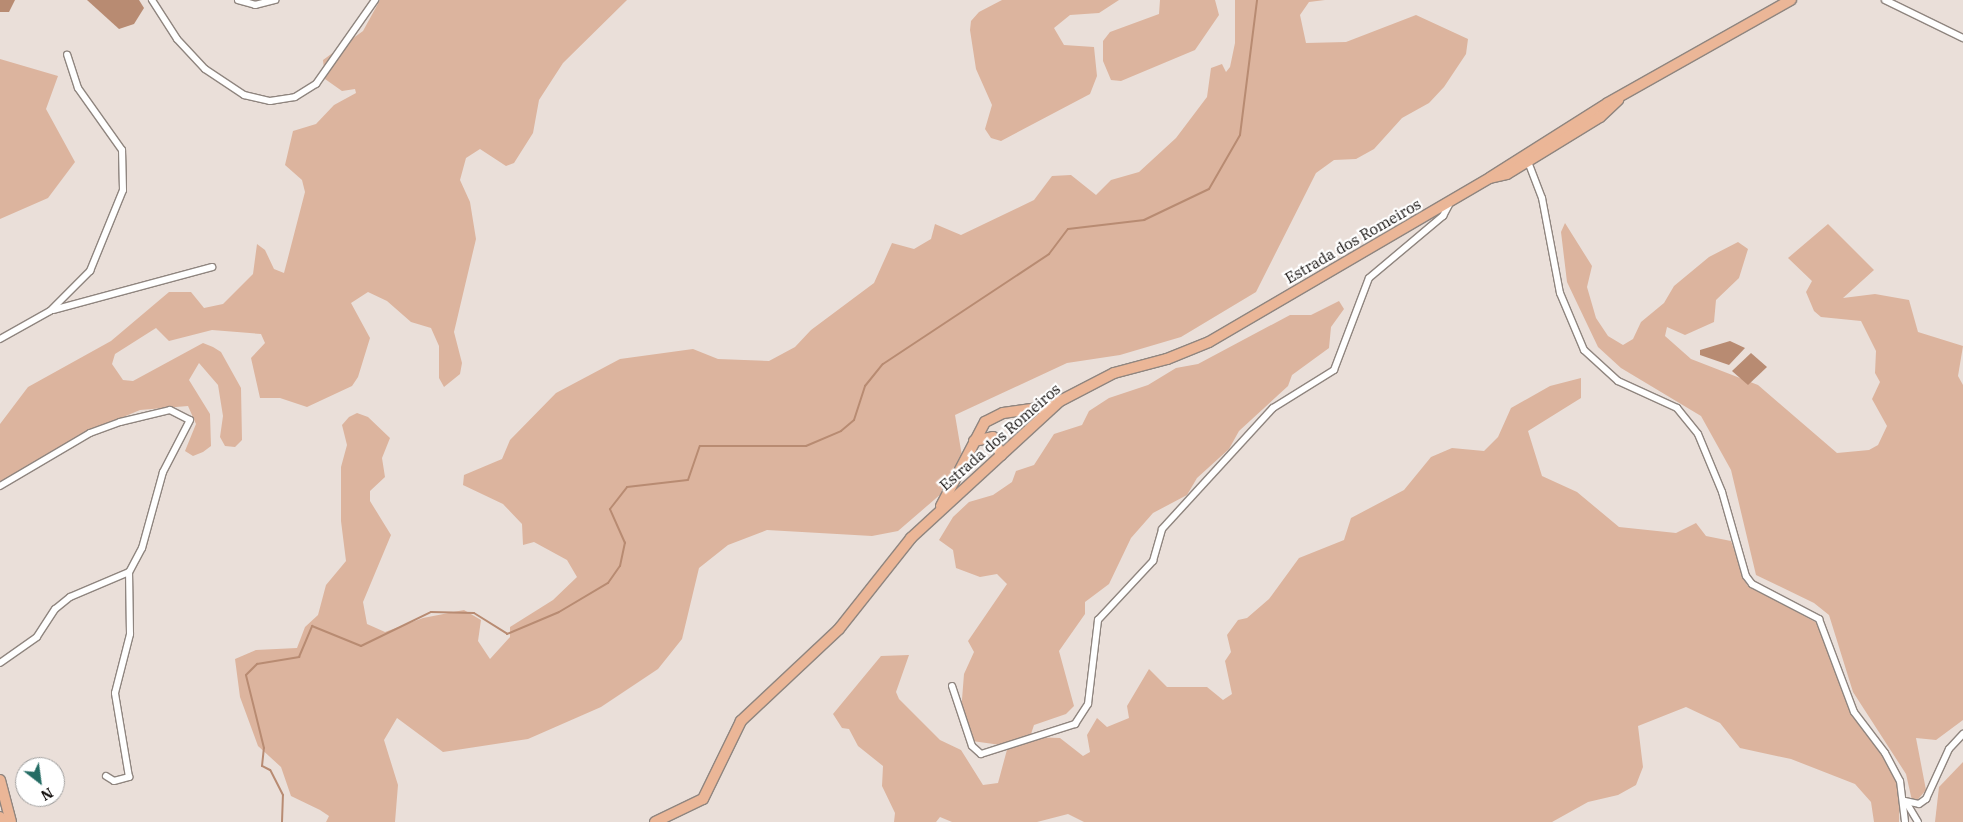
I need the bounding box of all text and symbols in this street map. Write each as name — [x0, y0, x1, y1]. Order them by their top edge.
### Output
street label: Estrada dos Romeiros — [1282, 195, 1424, 287]
street label: Estrada dos Romeiros — [936, 380, 1064, 494]
north arrow — [15, 757, 65, 807]
text: N — [38, 784, 56, 805]

